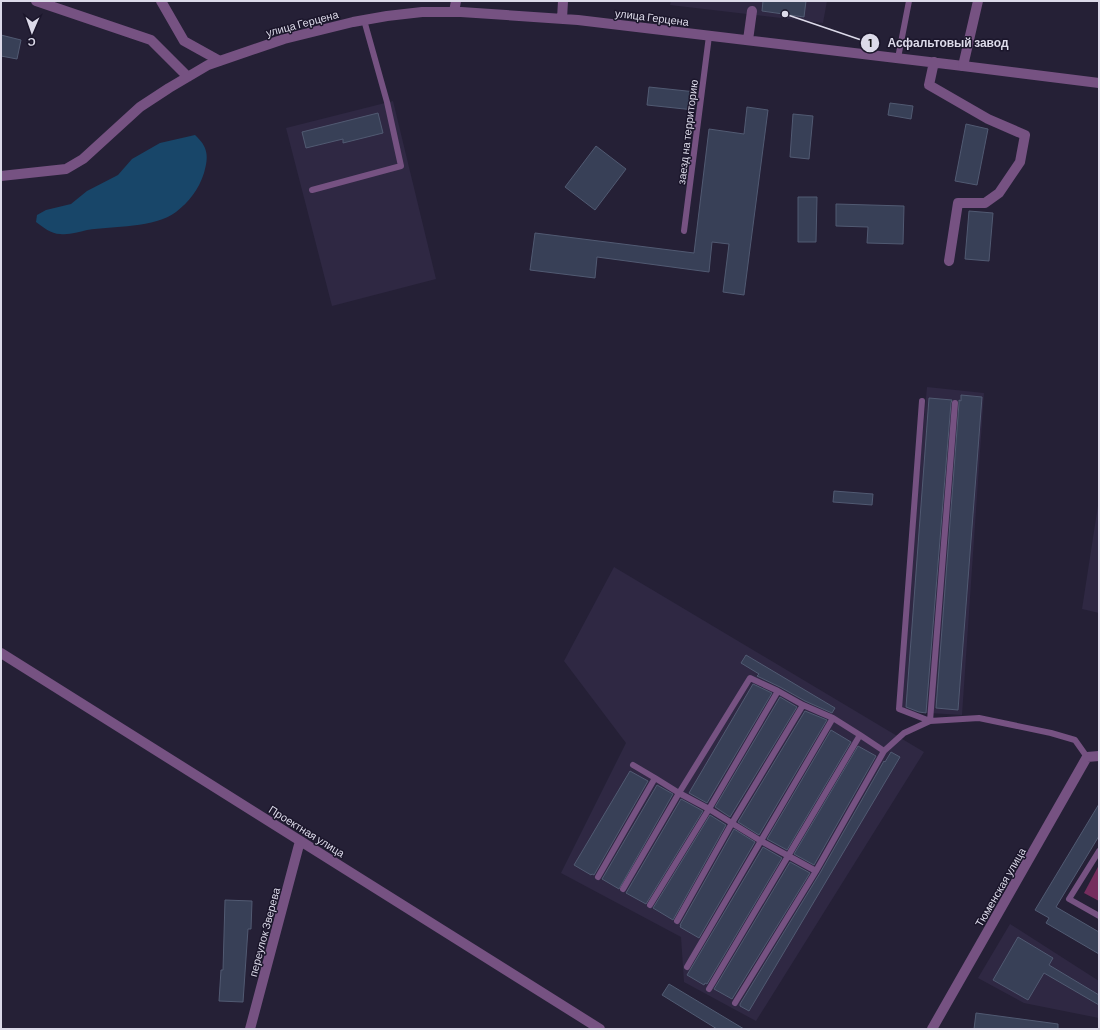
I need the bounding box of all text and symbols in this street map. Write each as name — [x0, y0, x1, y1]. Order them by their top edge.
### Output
street label: улица Герцена — [614, 6, 691, 28]
street label: улица Герцена — [264, 7, 340, 39]
north arrow — [12, 12, 52, 52]
callout: Асфальтовый завод — [860, 31, 1017, 55]
text: 1 — [868, 35, 872, 49]
text: Асфальтовый завод — [887, 35, 1009, 50]
text: С — [27, 36, 36, 49]
street label: заезд на территорию — [674, 79, 700, 185]
street label: Проектная улица — [267, 802, 348, 860]
street label: Тюменская улица — [972, 844, 1028, 929]
street label: переулок Зверева — [246, 885, 282, 978]

